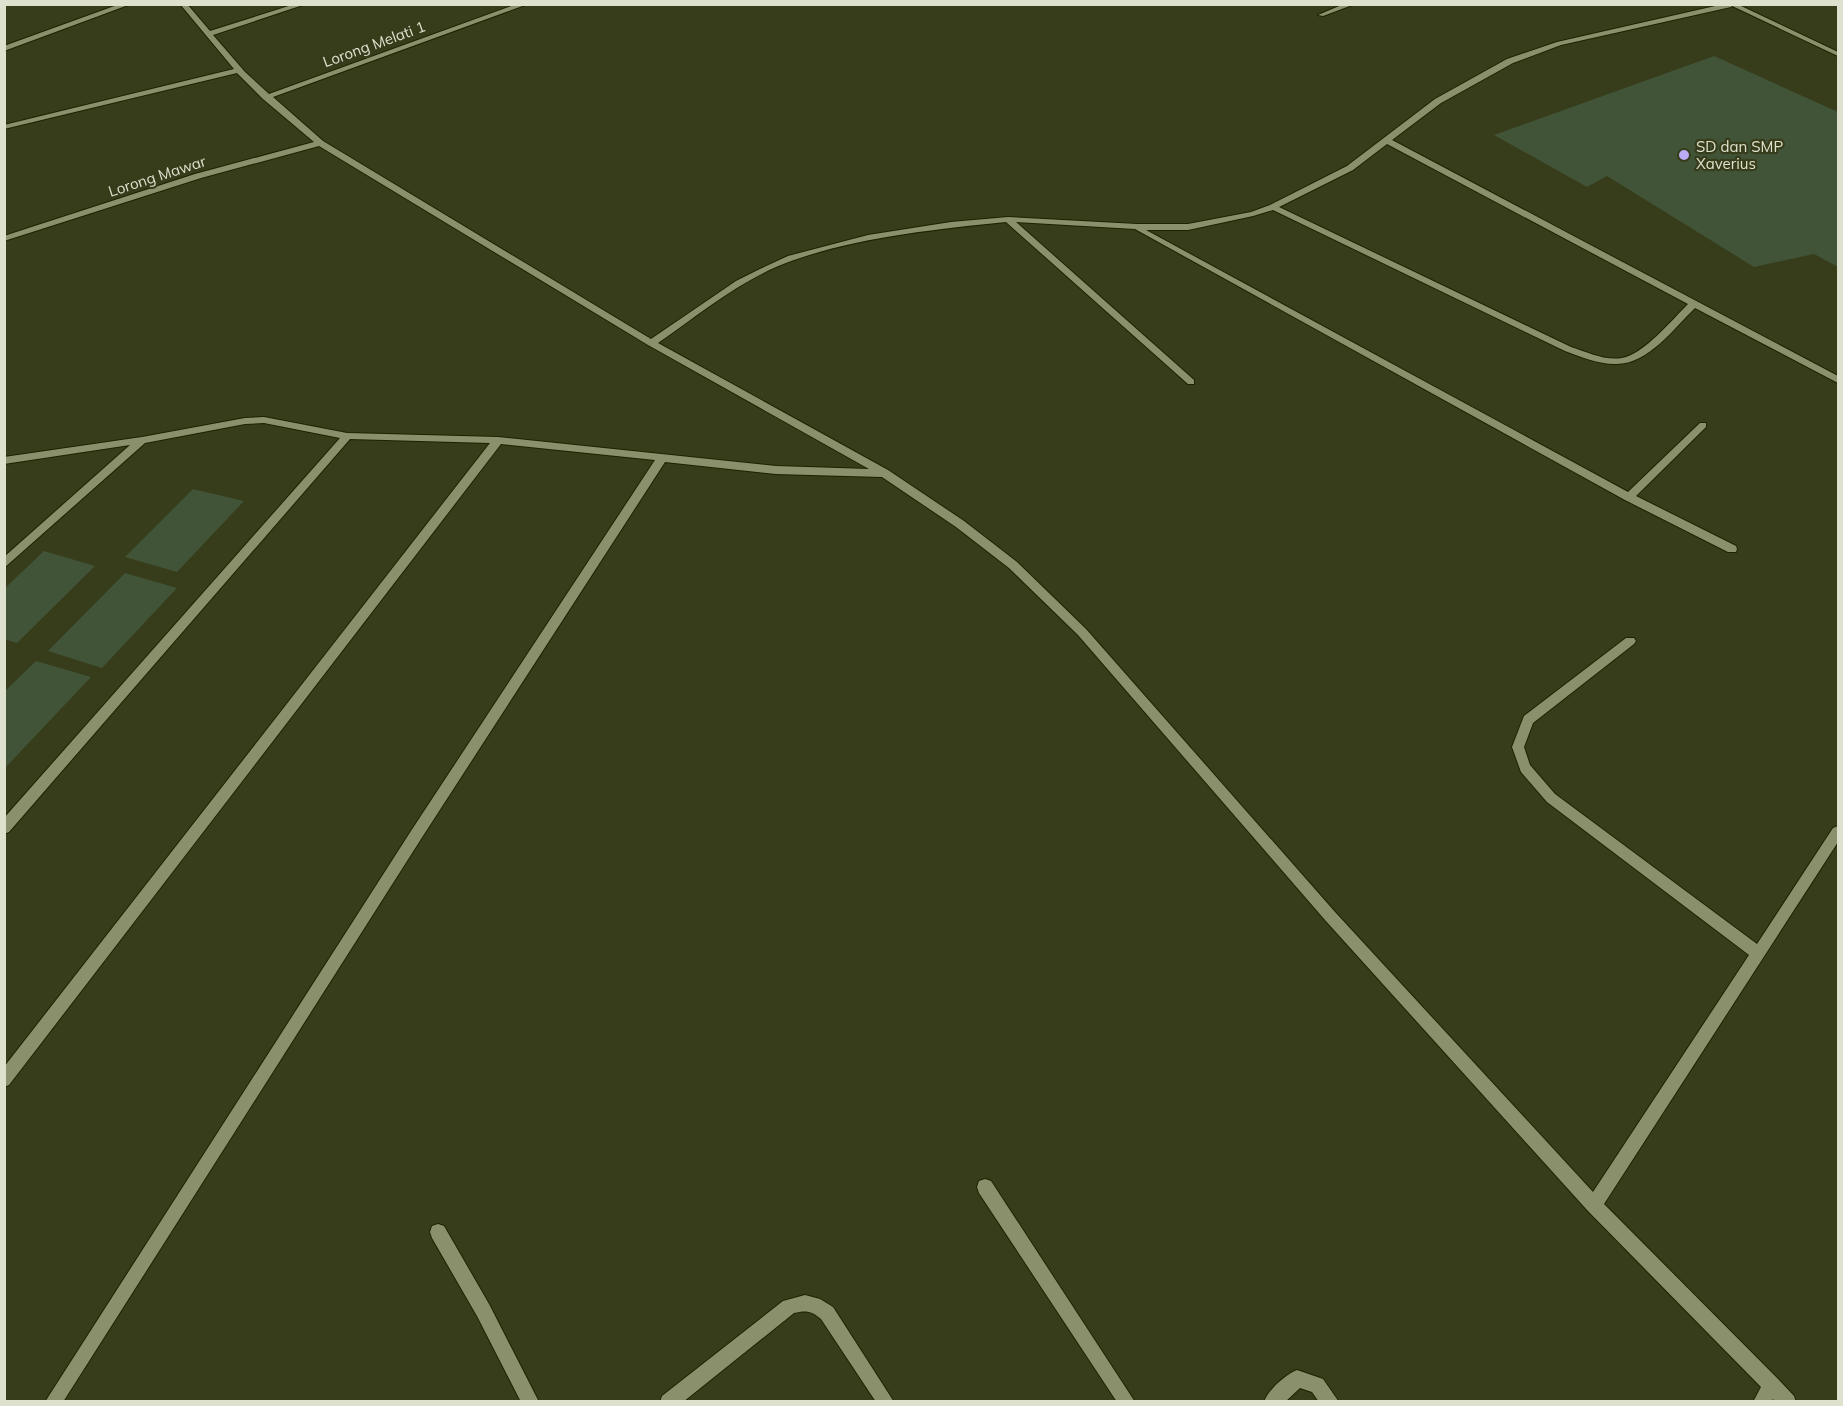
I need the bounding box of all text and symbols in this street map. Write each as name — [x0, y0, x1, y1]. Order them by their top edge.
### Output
street label: Lorong Melati 1 — [320, 17, 428, 71]
place label: SD dan SMP Xaverius — [1696, 137, 1783, 173]
marker: SD dan SMP Xaverius — [1677, 148, 1691, 162]
street label: Lorong Mawar — [106, 151, 209, 201]

